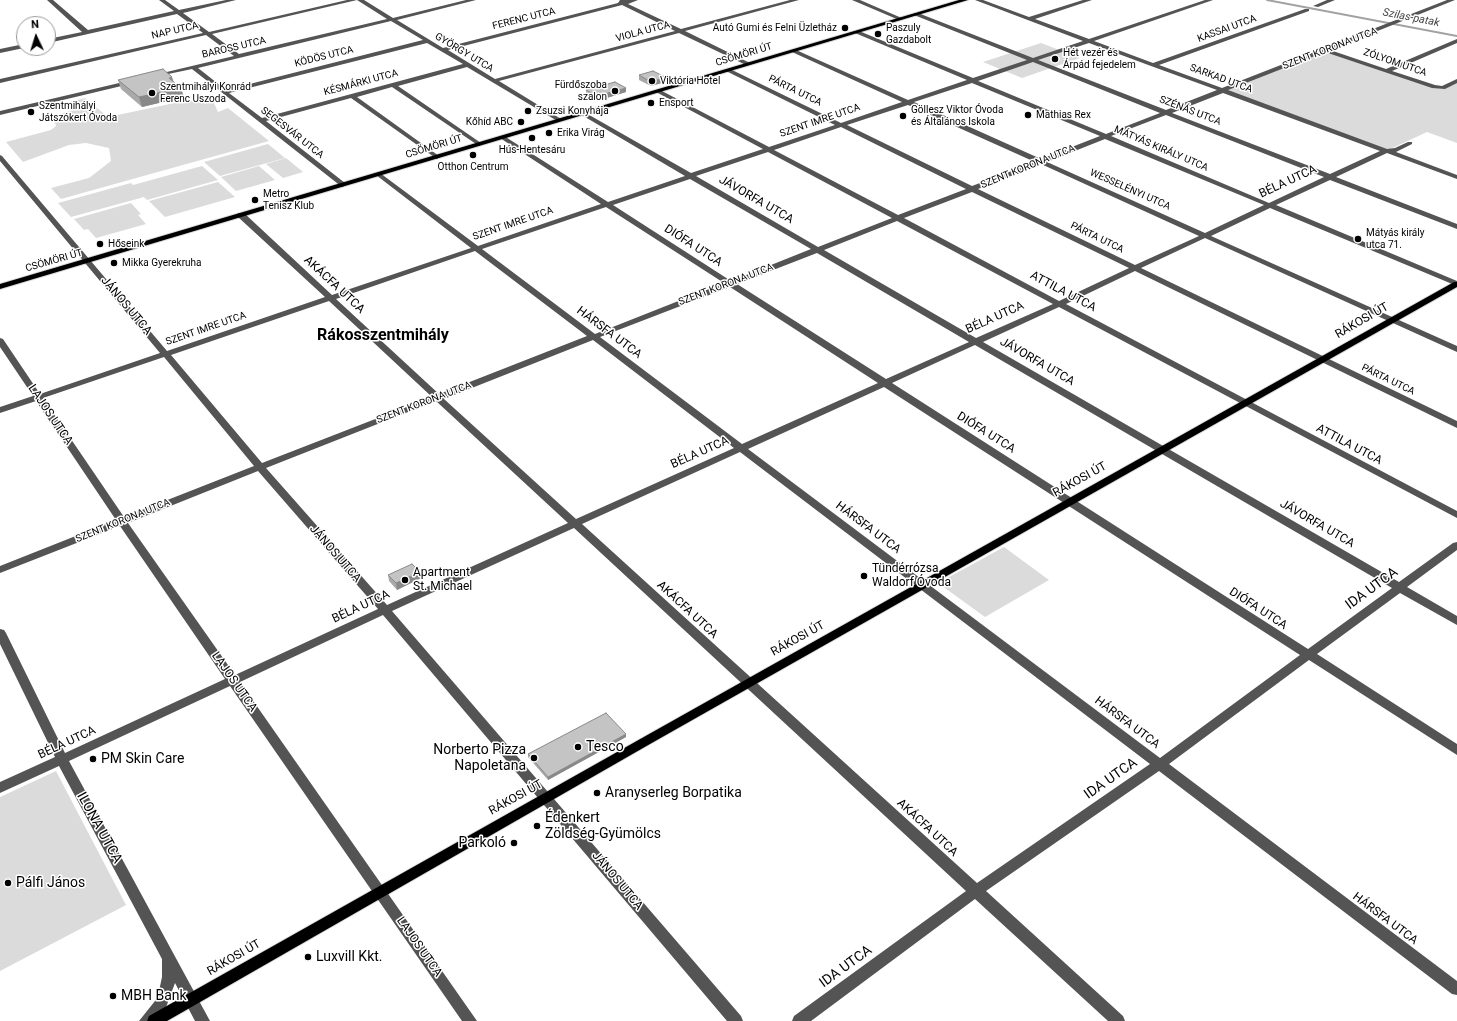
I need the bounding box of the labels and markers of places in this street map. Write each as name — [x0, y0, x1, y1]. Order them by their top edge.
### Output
place label: Autó Gumi és Felni Üzletház — [713, 22, 837, 34]
place label: Paszuly Gazdabolt — [886, 22, 931, 46]
marker: Autó Gumi és Felni Üzletház — [840, 23, 850, 33]
marker: Paszuly Gazdabolt — [873, 29, 883, 39]
place label: Hét vezér és Árpád fejedelem — [1063, 47, 1136, 70]
marker: Hét vezér és Árpád fejedelem — [1050, 54, 1060, 64]
place label: Viktória Hotel — [660, 75, 720, 87]
marker: Viktória Hotel — [647, 76, 657, 86]
place label: Fürdőszoba szalon — [555, 79, 607, 102]
place label: Szentmihályi Konrád Ferenc Uszoda — [160, 81, 251, 104]
marker: Fürdőszoba szalon — [610, 86, 620, 96]
marker: Szentmihályi Konrád Ferenc Uszoda — [147, 88, 157, 98]
place label: Ensport — [659, 97, 694, 109]
marker: Ensport — [646, 98, 656, 108]
place label: Szentmihályi Játszókert Óvoda — [39, 100, 117, 124]
place label: Göllesz Viktor Óvoda és Általános Iskola — [911, 104, 1003, 128]
place label: Zsuzsi Konyhája — [536, 105, 609, 117]
marker: Zsuzsi Konyhája — [523, 106, 533, 116]
marker: Szentmihályi Játszókert Óvoda — [26, 107, 36, 117]
place label: Mathias Rex — [1036, 109, 1091, 121]
marker: Mathias Rex — [1023, 110, 1033, 120]
marker: Göllesz Viktor Óvoda és Általános Iskola — [898, 111, 908, 121]
place label: Kőhíd ABC — [466, 116, 513, 128]
marker: Kőhíd ABC — [516, 117, 526, 127]
place label: Erika Virág — [557, 127, 605, 139]
marker: Erika Virág — [544, 128, 554, 138]
marker: Hús-Hentesáru — [527, 133, 537, 143]
place label: Hús-Hentesáru — [499, 144, 565, 156]
marker: Otthon Centrum — [468, 150, 478, 160]
place label: Otthon Centrum — [438, 161, 508, 173]
place label: Metro Tenisz Klub — [263, 188, 314, 212]
marker: Metro Tenisz Klub — [250, 195, 260, 205]
place label: Mátyás király utca 71. — [1366, 227, 1424, 250]
marker: Mátyás király utca 71. — [1353, 234, 1363, 244]
place label: Hőseink — [108, 238, 144, 250]
marker: Hőseink — [95, 239, 105, 249]
place label: Mikka Gyerekruha — [122, 257, 202, 269]
marker: Mikka Gyerekruha — [109, 258, 119, 268]
place label: Tündérrózsa Waldorf Óvoda — [872, 562, 951, 590]
place label: Apartment St. Michael — [413, 566, 472, 594]
marker: Tündérrózsa Waldorf Óvoda — [859, 571, 869, 581]
marker: Apartment St. Michael — [400, 575, 410, 585]
place label: Tesco — [586, 739, 624, 755]
place label: Norberto Pizza Napoletana — [433, 742, 526, 774]
marker: Tesco — [573, 742, 583, 752]
place label: PM Skin Care — [101, 751, 184, 767]
marker: Norberto Pizza Napoletana — [529, 753, 539, 763]
marker: PM Skin Care — [88, 754, 98, 764]
place label: Aranyserleg Borpatika — [605, 785, 742, 801]
marker: Aranyserleg Borpatika — [592, 788, 602, 798]
place label: Édenkert Zöldség-Gyümölcs — [545, 810, 661, 842]
marker: Édenkert Zöldség-Gyümölcs — [532, 821, 542, 831]
place label: Parkoló — [458, 835, 506, 851]
marker: Parkoló — [509, 838, 519, 848]
place label: Pálfi János — [16, 875, 85, 891]
marker: Pálfi János — [3, 878, 13, 888]
place label: Luxvill Kkt. — [316, 949, 383, 965]
marker: Luxvill Kkt. — [303, 952, 313, 962]
place label: MBH Bank — [121, 988, 187, 1004]
marker: MBH Bank — [108, 991, 118, 1001]

